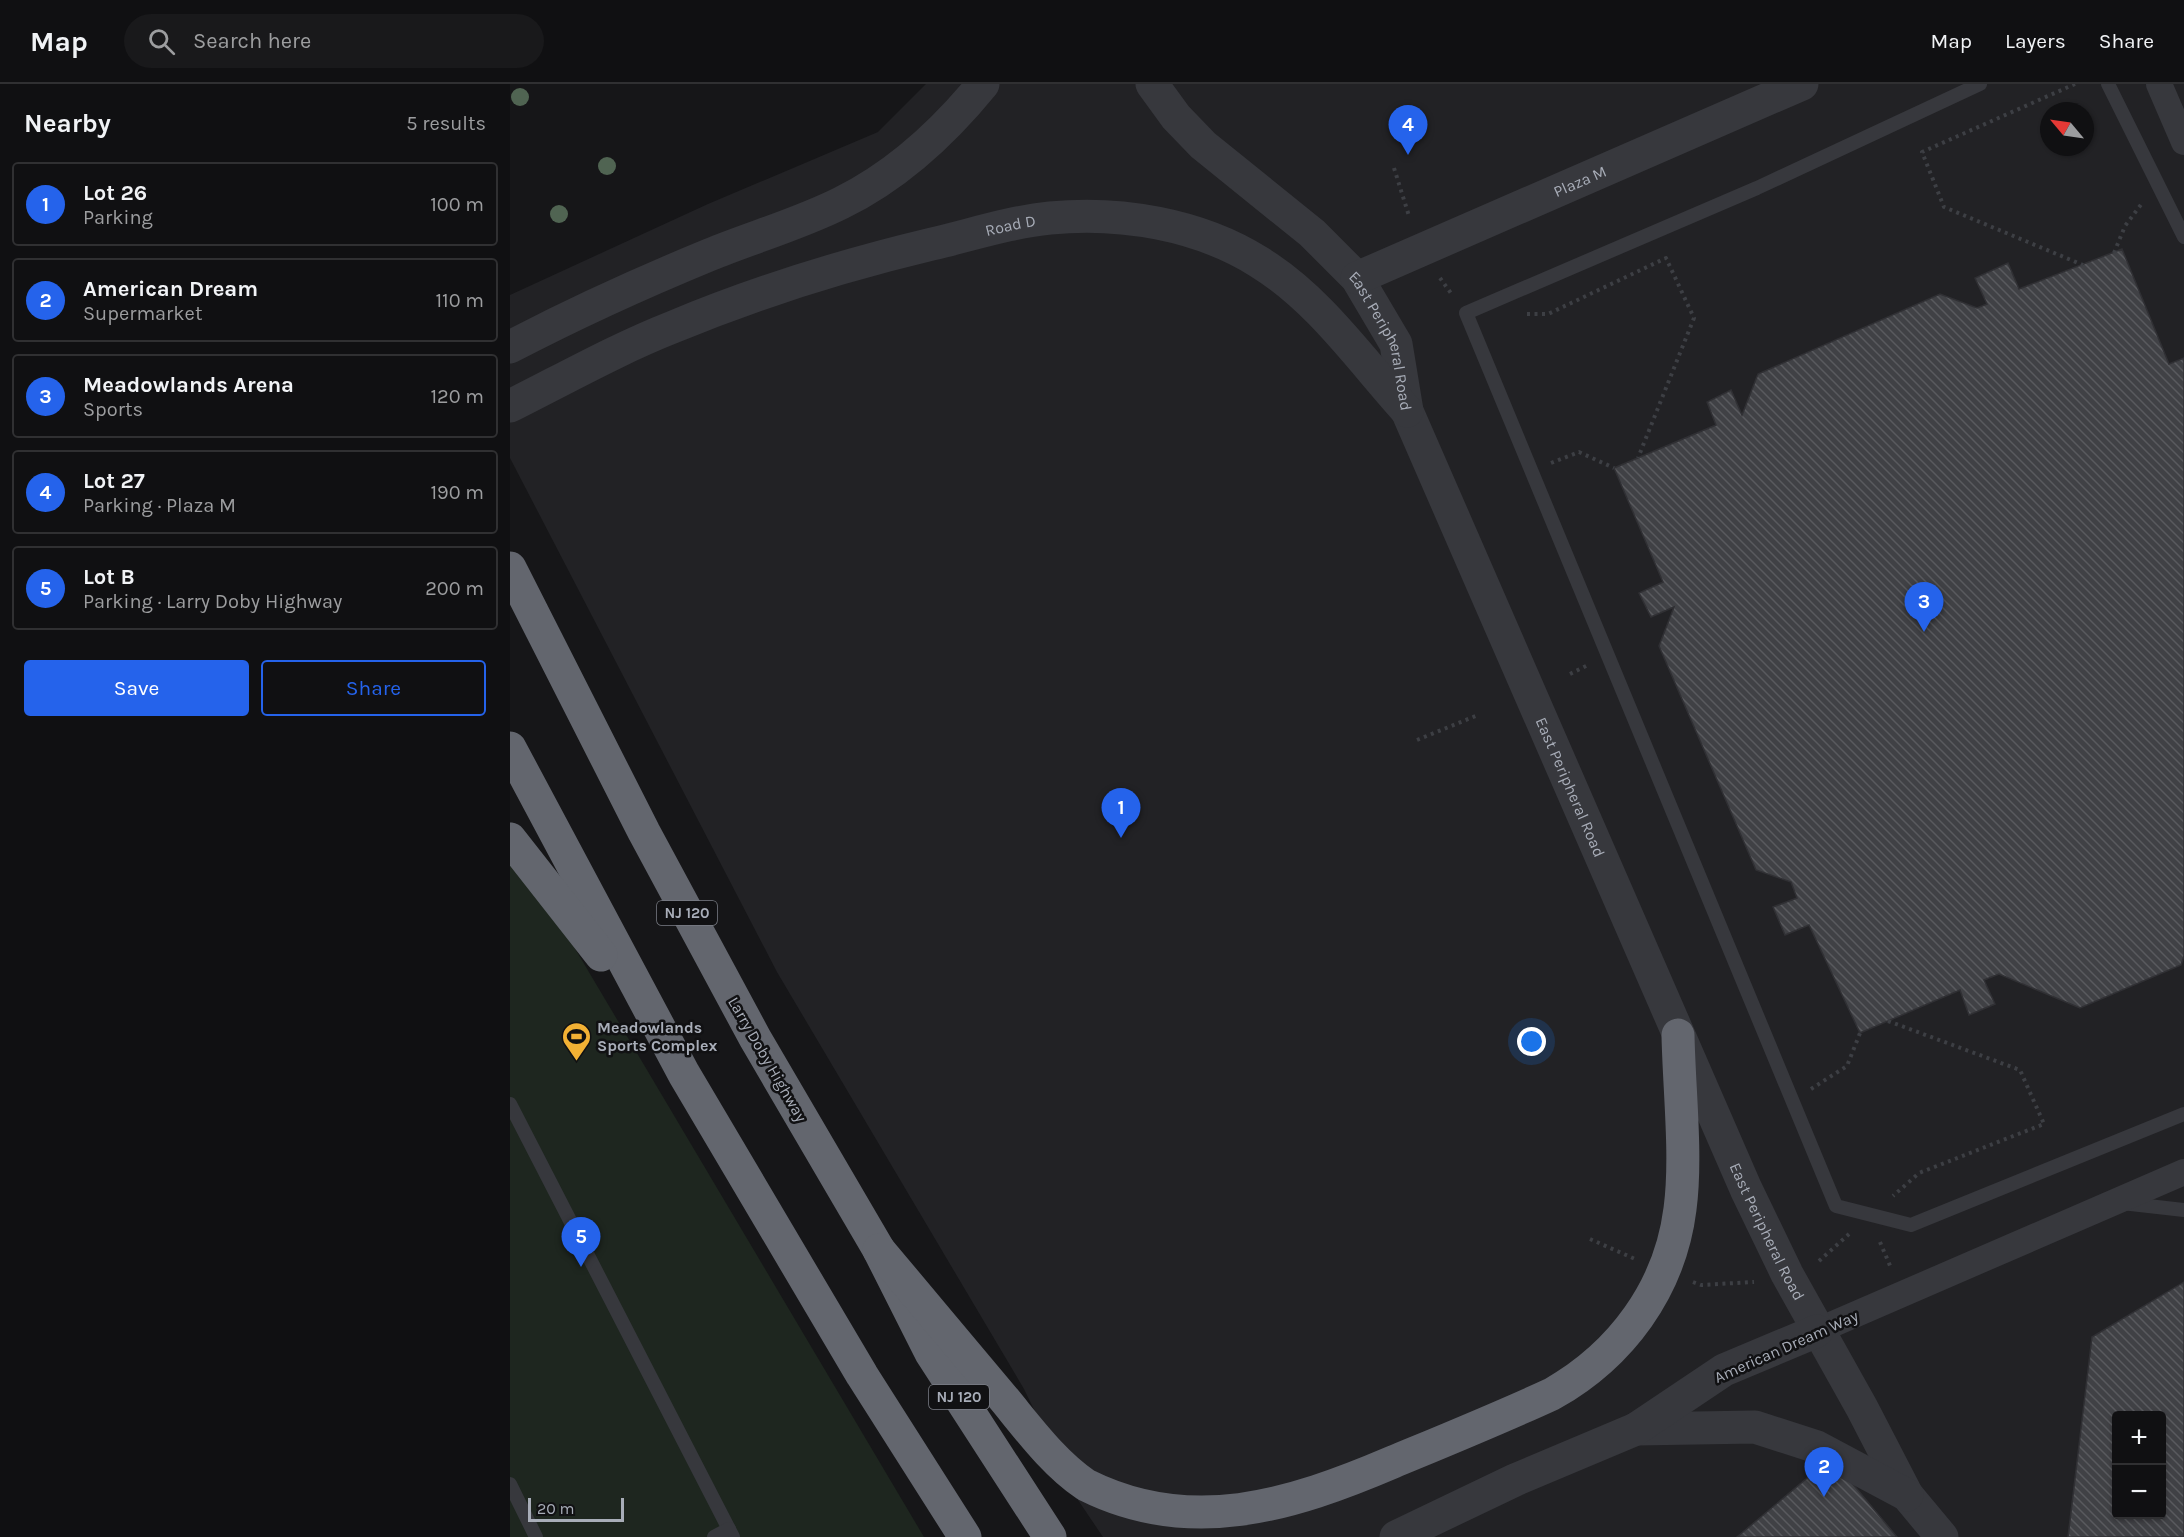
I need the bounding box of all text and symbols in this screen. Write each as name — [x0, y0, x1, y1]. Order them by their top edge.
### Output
search box — [124, 14, 544, 68]
text: Map — [30, 25, 88, 58]
icon: search — [145, 25, 178, 58]
text: Search here — [193, 28, 311, 54]
text: Map — [1930, 29, 1972, 53]
text: Layers — [2005, 29, 2066, 53]
text: Share — [2099, 29, 2154, 53]
north arrow — [2040, 102, 2094, 156]
pin: 4 — [1388, 106, 1428, 155]
text: Nearby — [24, 108, 111, 139]
text: 5 results — [406, 112, 486, 135]
street label: Plaza M — [1551, 161, 1609, 201]
text: Lot 26 — [83, 180, 147, 206]
text: 1 — [42, 193, 49, 216]
text: 100 m — [430, 193, 484, 216]
text: Parking — [83, 206, 153, 229]
street label: Road D — [983, 211, 1037, 240]
street label: East Peripheral Road — [1345, 267, 1416, 412]
text: American Dream — [83, 276, 258, 302]
text: 2 — [39, 289, 52, 312]
text: 110 m — [435, 289, 484, 312]
text: Supermarket — [83, 302, 202, 325]
text: Meadowlands Arena — [83, 372, 294, 398]
text: 3 — [39, 385, 52, 408]
text: 120 m — [430, 385, 484, 408]
text: Sports — [83, 398, 143, 421]
text: Lot 27 — [83, 468, 145, 494]
text: 4 — [40, 481, 51, 504]
text: 190 m — [430, 481, 484, 504]
text: Parking · Plaza M — [83, 494, 236, 517]
text: Lot B — [83, 564, 135, 590]
text: 5 — [40, 577, 51, 600]
text: 200 m — [425, 577, 484, 600]
pin: 3 — [1904, 582, 1944, 632]
text: Parking · Larry Doby Highway — [83, 590, 342, 613]
button: Save — [24, 660, 249, 716]
button: Share — [261, 660, 486, 716]
street label: East Peripheral Road — [1532, 714, 1609, 860]
pin: 1 — [1102, 788, 1140, 838]
road number: NJ 120 — [657, 901, 717, 925]
street label: Larry Doby Highway — [724, 993, 811, 1126]
place label: Meadowlands Sports Complex — [597, 1018, 718, 1055]
sports icon: Meadowlands Sports Complex — [560, 1020, 592, 1062]
your location — [1517, 1027, 1546, 1056]
street label: East Peripheral Road — [1726, 1160, 1809, 1304]
pin: 5 — [562, 1218, 600, 1267]
street label: American Dream Way — [1711, 1306, 1862, 1387]
road number: NJ 120 — [929, 1385, 989, 1409]
map controls — [2112, 1411, 2166, 1519]
button: + — [2112, 1411, 2166, 1465]
pin: 2 — [1804, 1448, 1844, 1497]
button: − — [2112, 1465, 2166, 1519]
scale bar — [528, 1495, 624, 1522]
text: 20 m — [537, 1499, 575, 1518]

